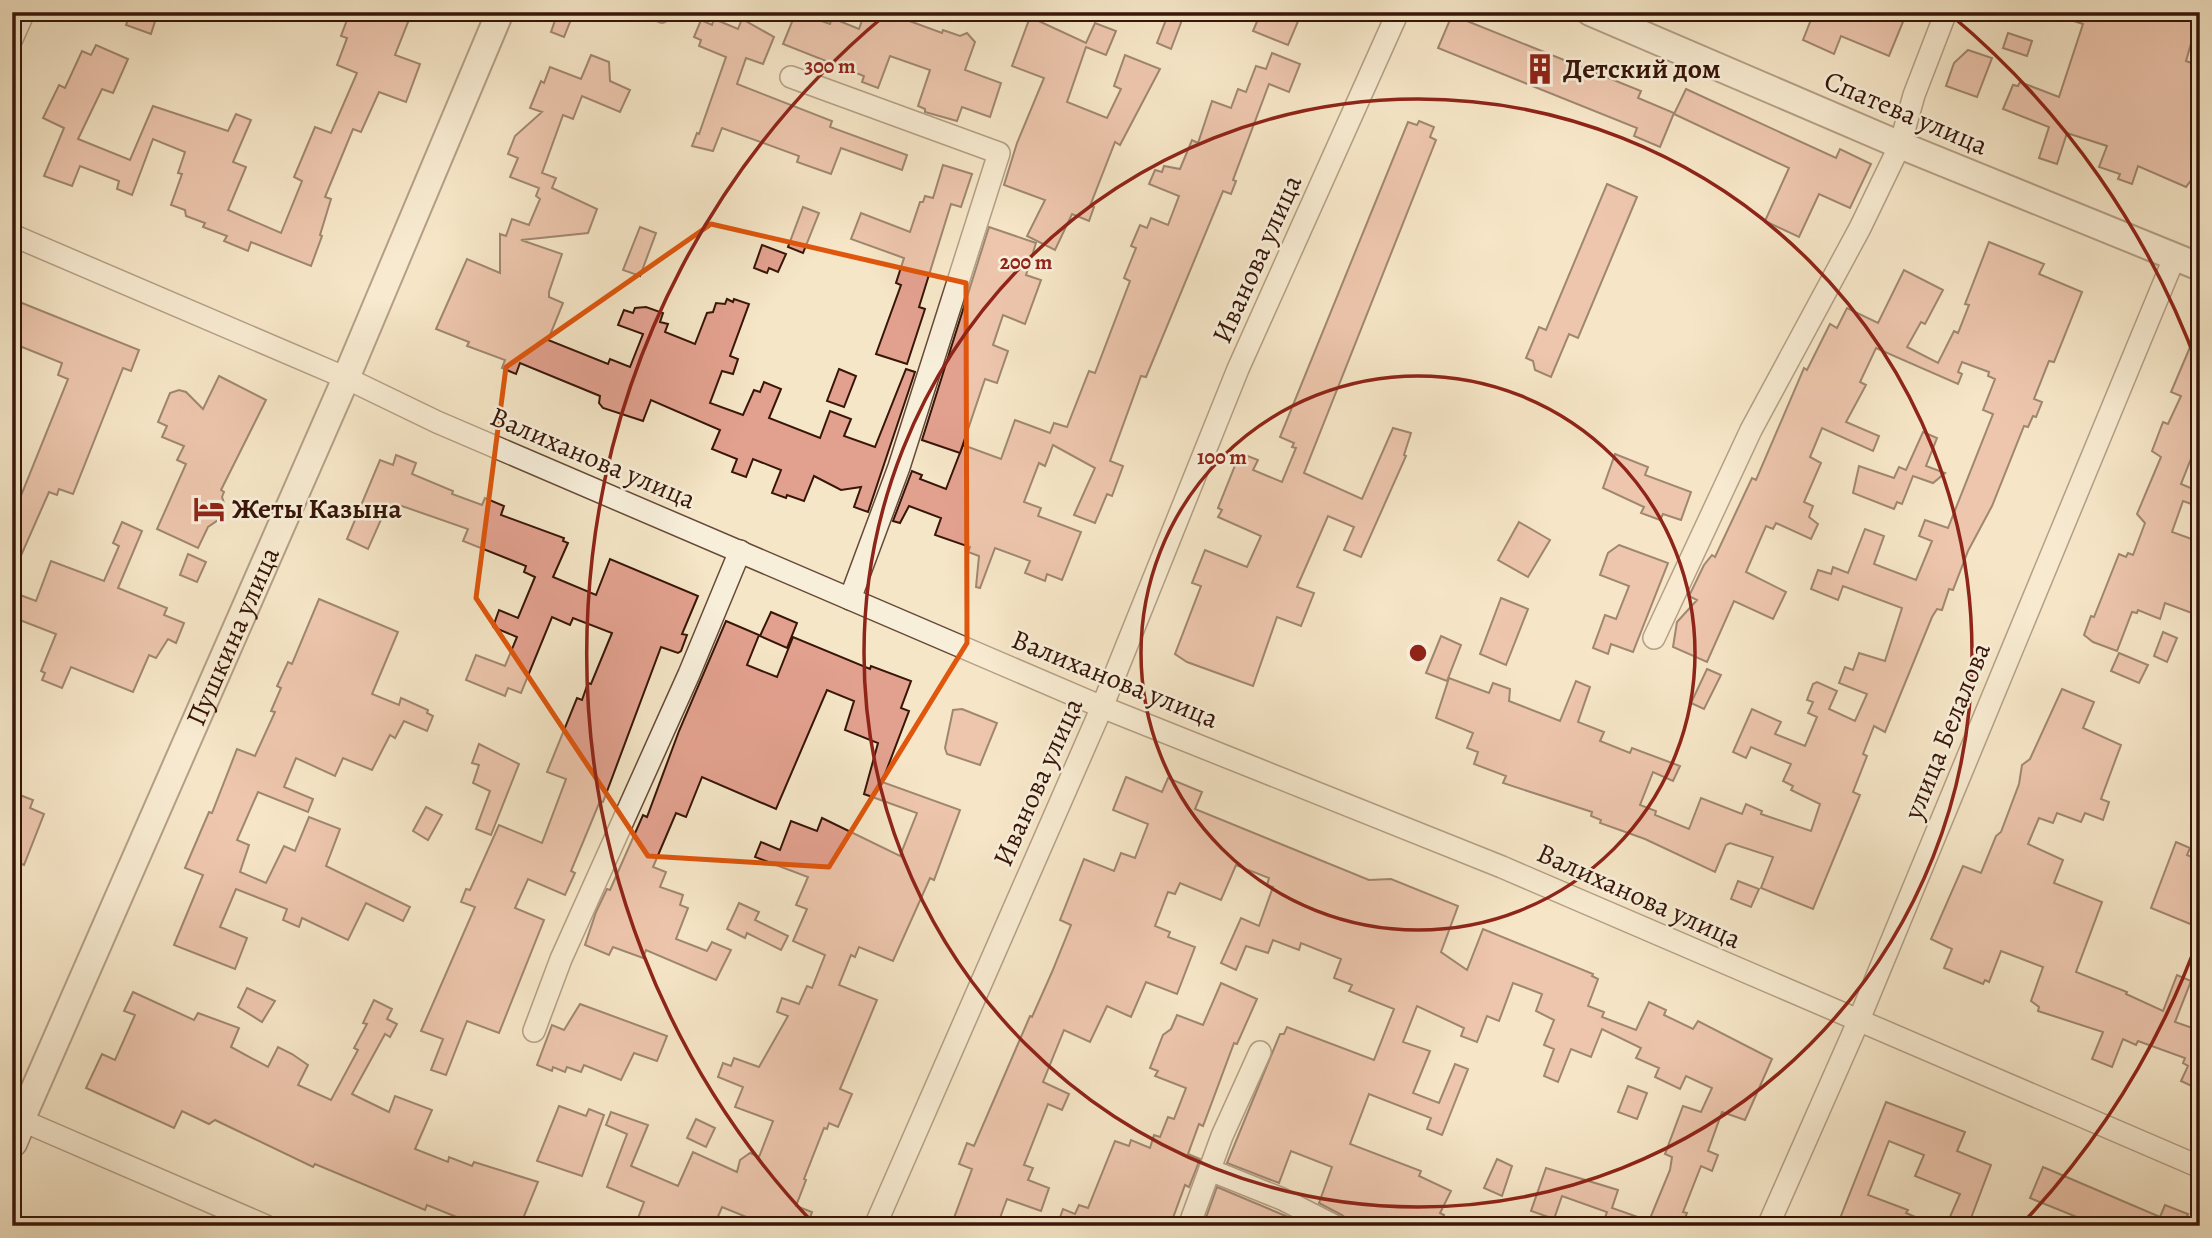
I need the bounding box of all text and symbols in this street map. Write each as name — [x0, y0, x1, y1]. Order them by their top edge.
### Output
place label: Детский дом — [1563, 50, 1721, 88]
text: 300 m — [804, 52, 856, 80]
building icon: Детский дом — [1523, 52, 1557, 86]
street label: Спатева улица — [1818, 61, 1994, 165]
street label: Иванова улица — [1203, 169, 1311, 349]
text: 200 m — [1000, 248, 1053, 276]
street label: Валиханова улица — [484, 398, 702, 518]
text: 100 m — [1197, 443, 1247, 471]
place label: Жеты Казына — [232, 490, 403, 528]
hotel icon: Жеты Казына — [192, 492, 226, 526]
street label: Пушкина улица — [177, 541, 289, 732]
street label: Валиханова улица — [1006, 620, 1224, 738]
street label: улица Белалова — [1894, 637, 2000, 826]
centre of rings — [1406, 641, 1430, 665]
street label: Иванова улица — [984, 692, 1092, 872]
street label: Валиханова улица — [1531, 834, 1747, 958]

